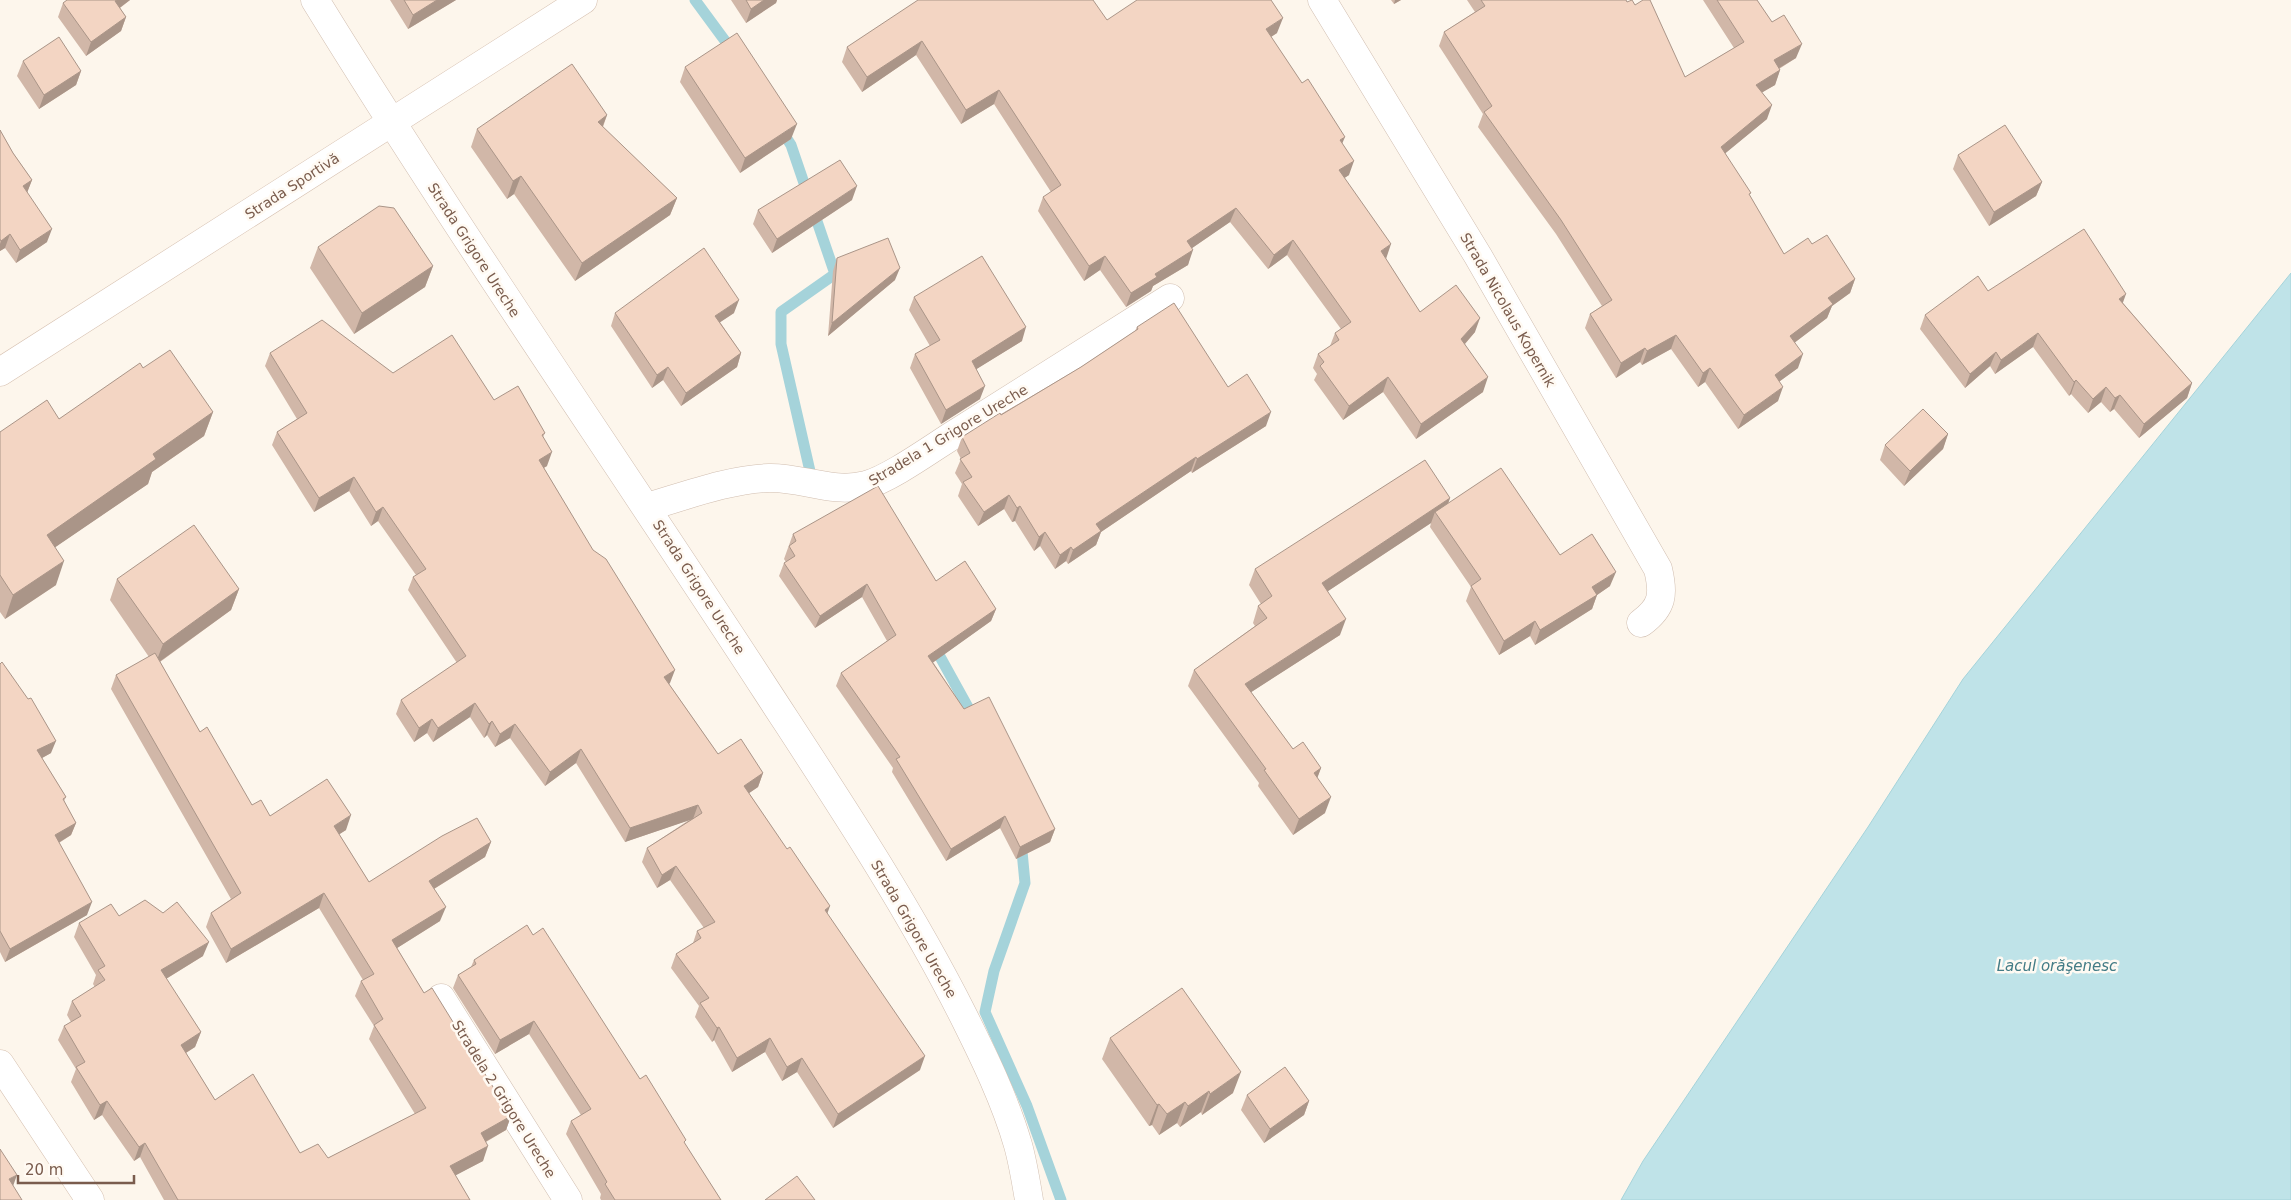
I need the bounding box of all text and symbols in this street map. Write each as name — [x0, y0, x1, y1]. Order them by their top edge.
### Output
street label: Strada Sportivă — [242, 150, 342, 222]
street label: Strada Grigore Ureche — [425, 180, 523, 320]
street label: Strada Nicolaus Kopernik — [1457, 230, 1559, 391]
street label: Stradela 1 Grigore Ureche — [866, 381, 1030, 489]
street label: Strada Grigore Ureche — [650, 517, 748, 657]
street label: Strada Grigore Ureche — [868, 857, 960, 1001]
water label: Lacul orăşenesc — [1997, 957, 2118, 975]
street label: Stradela 2 Grigore Ureche — [449, 1017, 559, 1181]
scale bar — [18, 1152, 134, 1184]
text: 20 m — [25, 1161, 63, 1179]

